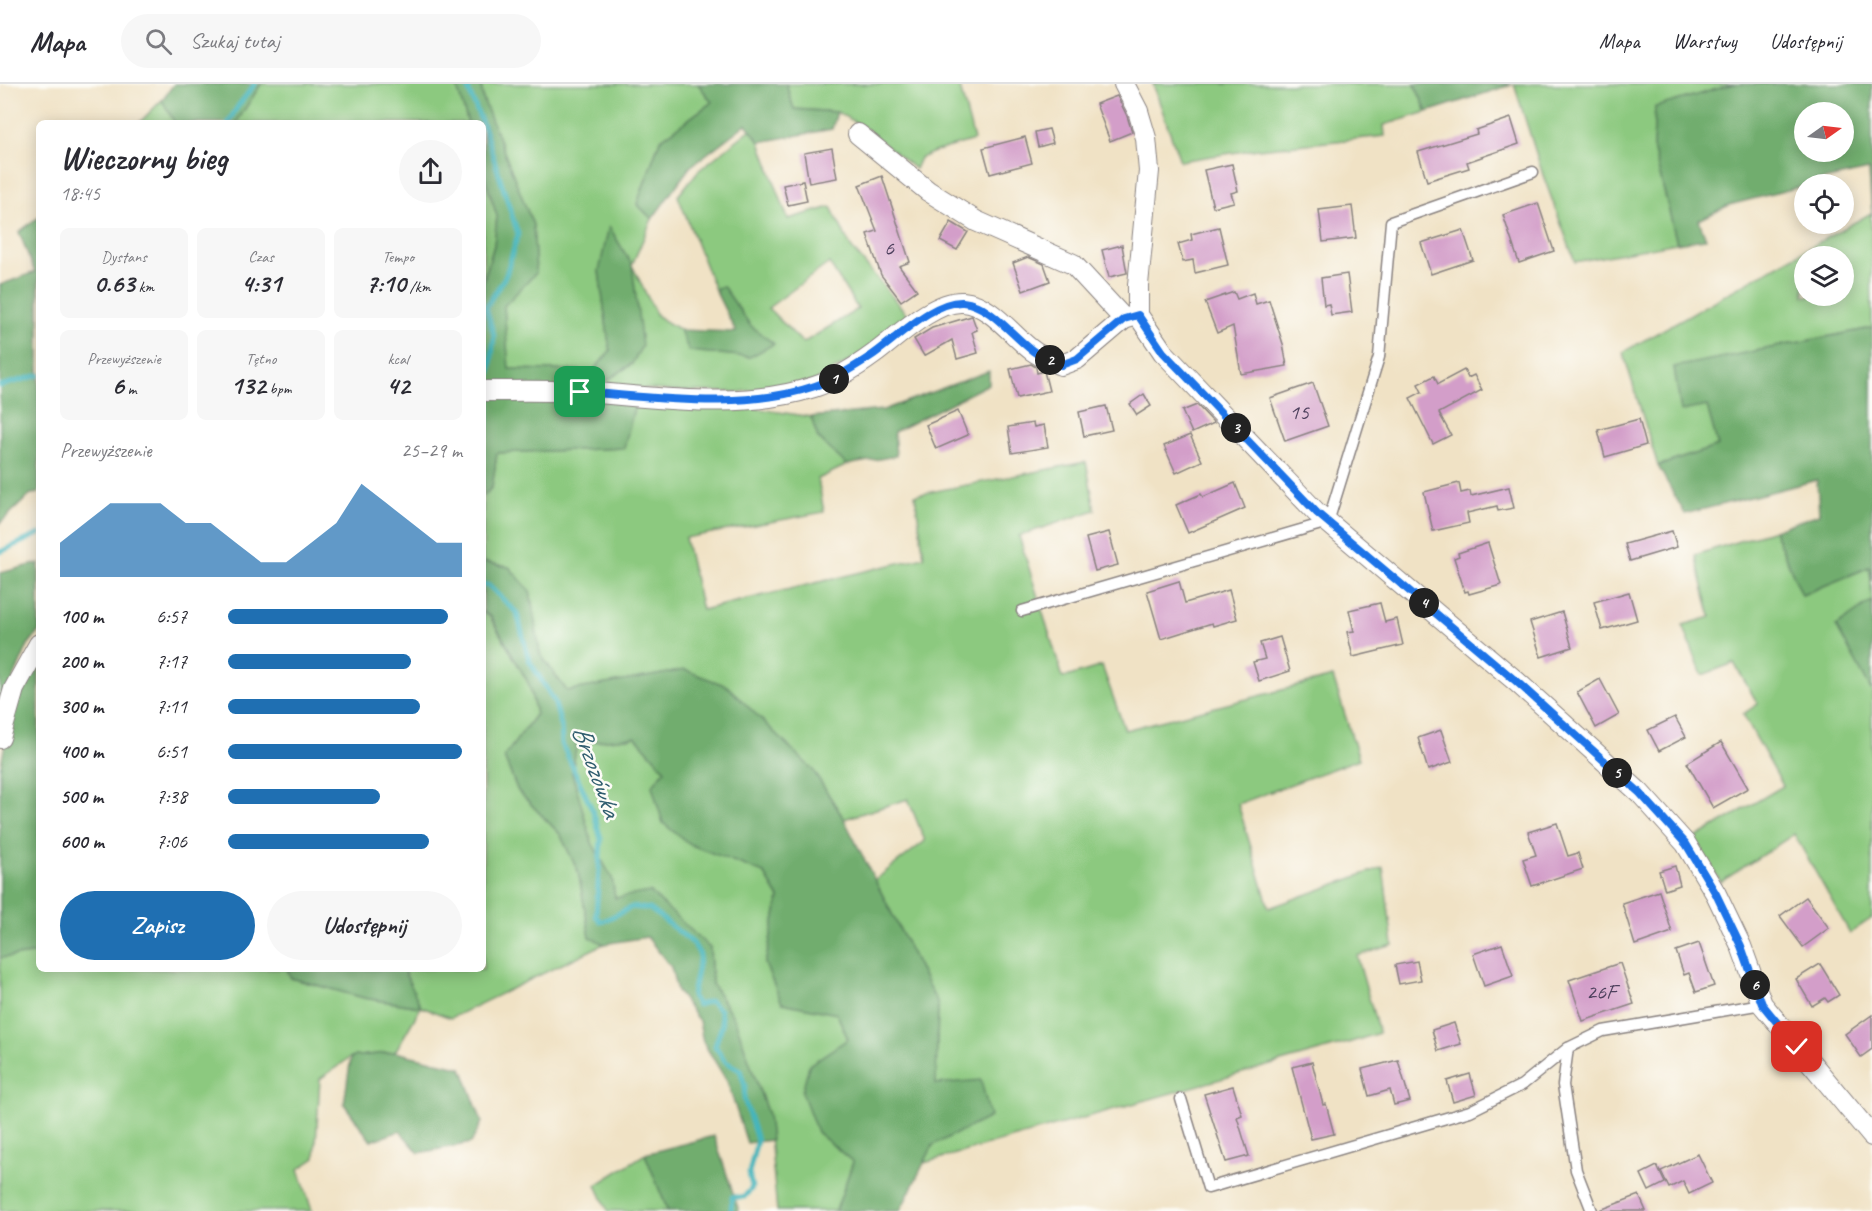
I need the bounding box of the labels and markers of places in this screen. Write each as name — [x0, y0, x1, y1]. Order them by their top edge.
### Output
pin: 2 — [1035, 345, 1065, 375]
pin: 1 — [819, 364, 849, 394]
pin — [554, 366, 605, 417]
pin: 3 — [1221, 413, 1251, 443]
pin: 4 — [1409, 588, 1439, 618]
pin: 5 — [1602, 758, 1632, 788]
pin: 6 — [1740, 970, 1770, 1000]
pin — [1771, 1021, 1822, 1072]

